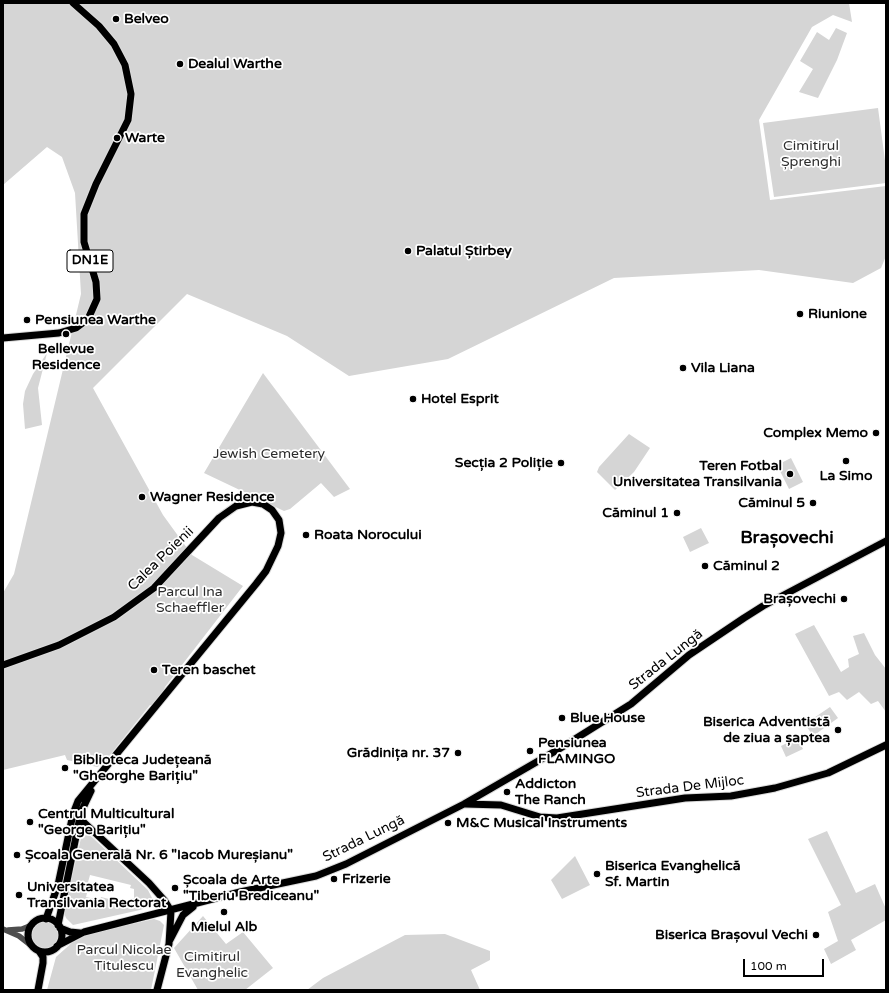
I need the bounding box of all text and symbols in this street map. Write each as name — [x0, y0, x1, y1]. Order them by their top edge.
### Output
place label: Belveo — [124, 11, 169, 27]
marker: Belveo — [111, 14, 121, 24]
place label: Dealul Warthe — [188, 56, 282, 72]
marker: Dealul Warthe — [175, 59, 185, 69]
place label: Warte — [125, 130, 165, 146]
marker: Warte — [112, 133, 122, 143]
park label: Cimitirul Șprenghi — [781, 138, 841, 170]
place label: Palatul Știrbey — [416, 243, 512, 259]
marker: Palatul Știrbey — [403, 246, 413, 256]
road number: DN1E — [67, 250, 113, 272]
place label: Riunione — [808, 306, 867, 322]
marker: Riunione — [795, 309, 805, 319]
place label: Pensiunea Warthe — [35, 312, 156, 328]
marker: Pensiunea Warthe — [22, 315, 32, 325]
marker: Bellevue Residence — [61, 329, 71, 339]
place label: Bellevue Residence — [32, 341, 100, 374]
place label: Vila Liana — [691, 360, 755, 376]
marker: Vila Liana — [678, 363, 688, 373]
place label: Hotel Esprit — [421, 391, 499, 407]
marker: Hotel Esprit — [408, 394, 418, 404]
place label: Complex Memo — [763, 425, 868, 441]
marker: Complex Memo — [871, 428, 881, 438]
park label: Jewish Cemetery — [213, 446, 325, 462]
place label: Secția 2 Poliție — [455, 455, 553, 471]
marker: La Simo — [841, 456, 851, 466]
marker: Secția 2 Poliție — [556, 458, 566, 468]
place label: Teren Fotbal Universitatea Transilvania — [613, 458, 782, 490]
place label: La Simo — [820, 468, 872, 484]
marker: Teren Fotbal Universitatea Transilvania — [785, 469, 795, 479]
place label: Wagner Residence — [150, 489, 274, 505]
marker: Wagner Residence — [137, 492, 147, 502]
place label: Căminul 5 — [738, 495, 805, 511]
marker: Căminul 5 — [808, 498, 818, 508]
place label: Căminul 1 — [602, 505, 669, 521]
marker: Căminul 1 — [672, 508, 682, 518]
street label: Calea Poienii — [125, 523, 197, 595]
place label: Roata Norocului — [314, 527, 422, 543]
district label: Brașovechi — [740, 527, 834, 549]
marker: Roata Norocului — [301, 530, 311, 540]
place label: Căminul 2 — [713, 558, 780, 574]
marker: Căminul 2 — [700, 561, 710, 571]
park label: Parcul Ina Schaeffler — [156, 584, 224, 616]
place label: Brașovechi — [763, 591, 836, 607]
marker: Brașovechi — [839, 594, 849, 604]
street label: Strada Lungă — [626, 626, 706, 694]
place label: Teren baschet — [162, 662, 255, 678]
marker: Teren baschet — [149, 665, 159, 675]
place label: Blue House — [570, 710, 645, 726]
marker: Blue House — [557, 713, 567, 723]
place label: Biserica Adventistă de ziua a șaptea — [703, 714, 830, 746]
marker: Biserica Adventistă de ziua a șaptea — [833, 725, 843, 735]
place label: Pensiunea FLAMINGO — [538, 735, 615, 768]
place label: Grădinița nr. 37 — [347, 745, 450, 761]
marker: Pensiunea FLAMINGO — [525, 746, 535, 756]
marker: Grădinița nr. 37 — [453, 748, 463, 758]
place label: Biblioteca Județeană "Gheorghe Barițiu" — [73, 752, 212, 784]
marker: Biblioteca Județeană "Gheorghe Barițiu" — [60, 763, 70, 773]
street label: Strada De Mijloc — [635, 772, 745, 802]
place label: Addicton The Ranch — [515, 776, 586, 808]
marker: Addicton The Ranch — [502, 787, 512, 797]
place label: Centrul Multicultural "George Barițiu" — [38, 806, 174, 838]
street label: Strada Lungă — [320, 812, 408, 866]
place label: M&C Musical Instruments — [456, 815, 627, 831]
marker: Centrul Multicultural "George Barițiu" — [25, 817, 35, 827]
marker: M&C Musical Instruments — [443, 818, 453, 828]
place label: Școala Generală Nr. 6 "Iacob Mureșianu" — [25, 847, 293, 863]
marker: Școala Generală Nr. 6 "Iacob Mureșianu" — [12, 850, 22, 860]
place label: Biserica Evanghelică Sf. Martin — [605, 858, 741, 890]
marker: Biserica Evanghelică Sf. Martin — [592, 869, 602, 879]
place label: Frizerie — [342, 871, 391, 887]
place label: Școala de Arte "Tiberiu Brediceanu" — [183, 872, 319, 904]
marker: Frizerie — [329, 874, 339, 884]
place label: Universitatea Transilvania Rectorat — [27, 879, 166, 912]
marker: Școala de Arte "Tiberiu Brediceanu" — [170, 883, 180, 893]
marker: Universitatea Transilvania Rectorat — [14, 890, 24, 900]
marker: Mielul Alb — [219, 907, 229, 917]
place label: Mielul Alb — [191, 919, 257, 935]
place label: Biserica Brașovul Vechi — [655, 927, 808, 943]
marker: Biserica Brașovul Vechi — [811, 930, 821, 940]
park label: Parcul Nicolae Titulescu — [77, 942, 171, 974]
park label: Cimitirul Evanghelic — [176, 949, 248, 982]
scale bar — [745, 951, 826, 977]
text: 100 m — [750, 959, 787, 973]

